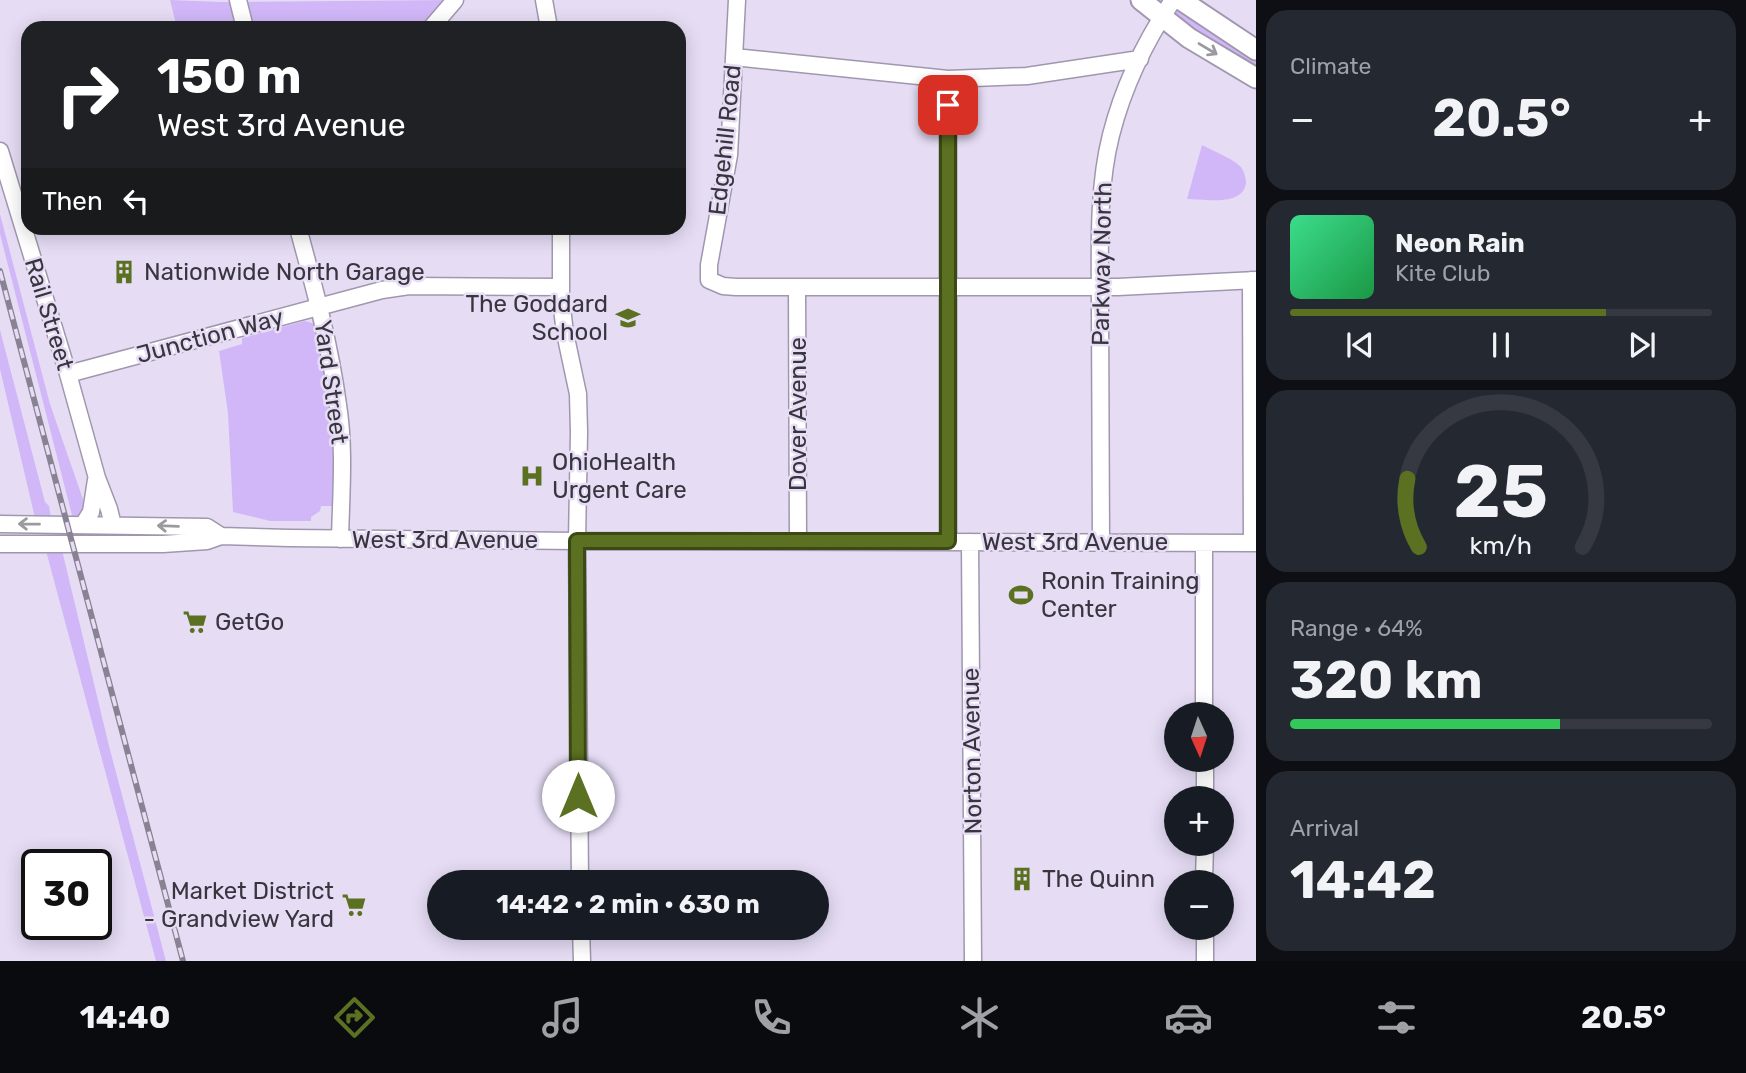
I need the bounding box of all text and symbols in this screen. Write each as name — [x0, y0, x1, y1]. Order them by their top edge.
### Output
one-way arrow — [1197, 42, 1217, 56]
text: 150 m — [157, 47, 302, 105]
icon: right — [42, 49, 133, 140]
text: Climate — [1290, 52, 1371, 80]
street label: Edgehill Road — [703, 63, 747, 217]
pin — [918, 75, 978, 135]
icon: arrive — [929, 86, 967, 124]
text: 20.5° — [1432, 87, 1571, 149]
text: − — [1290, 96, 1315, 142]
text: + — [1688, 96, 1712, 142]
text: West 3rd Avenue — [157, 106, 406, 144]
icon: left — [117, 182, 155, 220]
street label: Parkway North — [1087, 182, 1117, 346]
text: Then — [42, 186, 103, 217]
text: Neon Rain — [1395, 228, 1525, 259]
street label: Rail Street — [19, 255, 79, 373]
building icon: Nationwide North Garage — [110, 258, 138, 286]
place label: Nationwide North Garage — [144, 258, 425, 286]
text: Kite Club — [1395, 259, 1490, 287]
place label: The Goddard School — [466, 290, 608, 346]
street label: Junction Way — [133, 303, 287, 369]
school or university icon: The Goddard School — [614, 304, 642, 332]
street label: Yard Street — [308, 318, 354, 446]
icon: previous — [1341, 326, 1379, 364]
icon: pause — [1482, 326, 1520, 364]
icon: next — [1623, 326, 1661, 364]
street label: Dover Avenue — [784, 337, 812, 491]
place label: OhioHealth Urgent Care — [552, 448, 687, 504]
text: 25 — [1454, 449, 1548, 535]
hospital icon: OhioHealth Urgent Care — [518, 462, 546, 490]
one-way arrow — [17, 517, 40, 531]
one-way arrow — [157, 519, 180, 533]
street label: West 3rd Avenue — [352, 526, 538, 554]
street label: West 3rd Avenue — [982, 528, 1168, 556]
text: km/h — [1470, 530, 1532, 559]
place label: Ronin Training Center — [1041, 567, 1200, 623]
sports icon: Ronin Training Center — [1007, 581, 1035, 609]
supermarket icon: GetGo — [181, 608, 209, 636]
place label: GetGo — [215, 608, 284, 636]
text: Range · 64% — [1290, 614, 1423, 642]
text: 320 km — [1290, 649, 1483, 711]
street label: Norton Avenue — [957, 667, 987, 835]
north arrow — [1164, 702, 1234, 772]
map controls — [1164, 702, 1234, 940]
position arrow — [541, 759, 615, 833]
button: + — [1164, 786, 1234, 856]
text: Arrival — [1290, 814, 1359, 842]
speed limit sign: 30 — [21, 849, 112, 940]
text: 14:42 — [1290, 849, 1436, 911]
building icon: The Quinn — [1008, 865, 1036, 893]
place label: The Quinn — [1042, 865, 1155, 893]
button: − — [1164, 870, 1234, 940]
place label: Market District - Grandview Yard — [144, 877, 334, 933]
text: 14:42 · 2 min · 630 m — [496, 889, 760, 920]
supermarket icon: Market District - Grandview Yard — [340, 891, 368, 919]
icon: directions — [330, 993, 379, 1042]
icon: music — [538, 993, 587, 1042]
icon: phone — [747, 993, 796, 1042]
icon: climate — [955, 993, 1004, 1042]
icon: car — [1164, 993, 1213, 1042]
icon: filters — [1372, 993, 1421, 1042]
text: 14:40 — [80, 998, 170, 1036]
text: 20.5° — [1581, 998, 1666, 1036]

